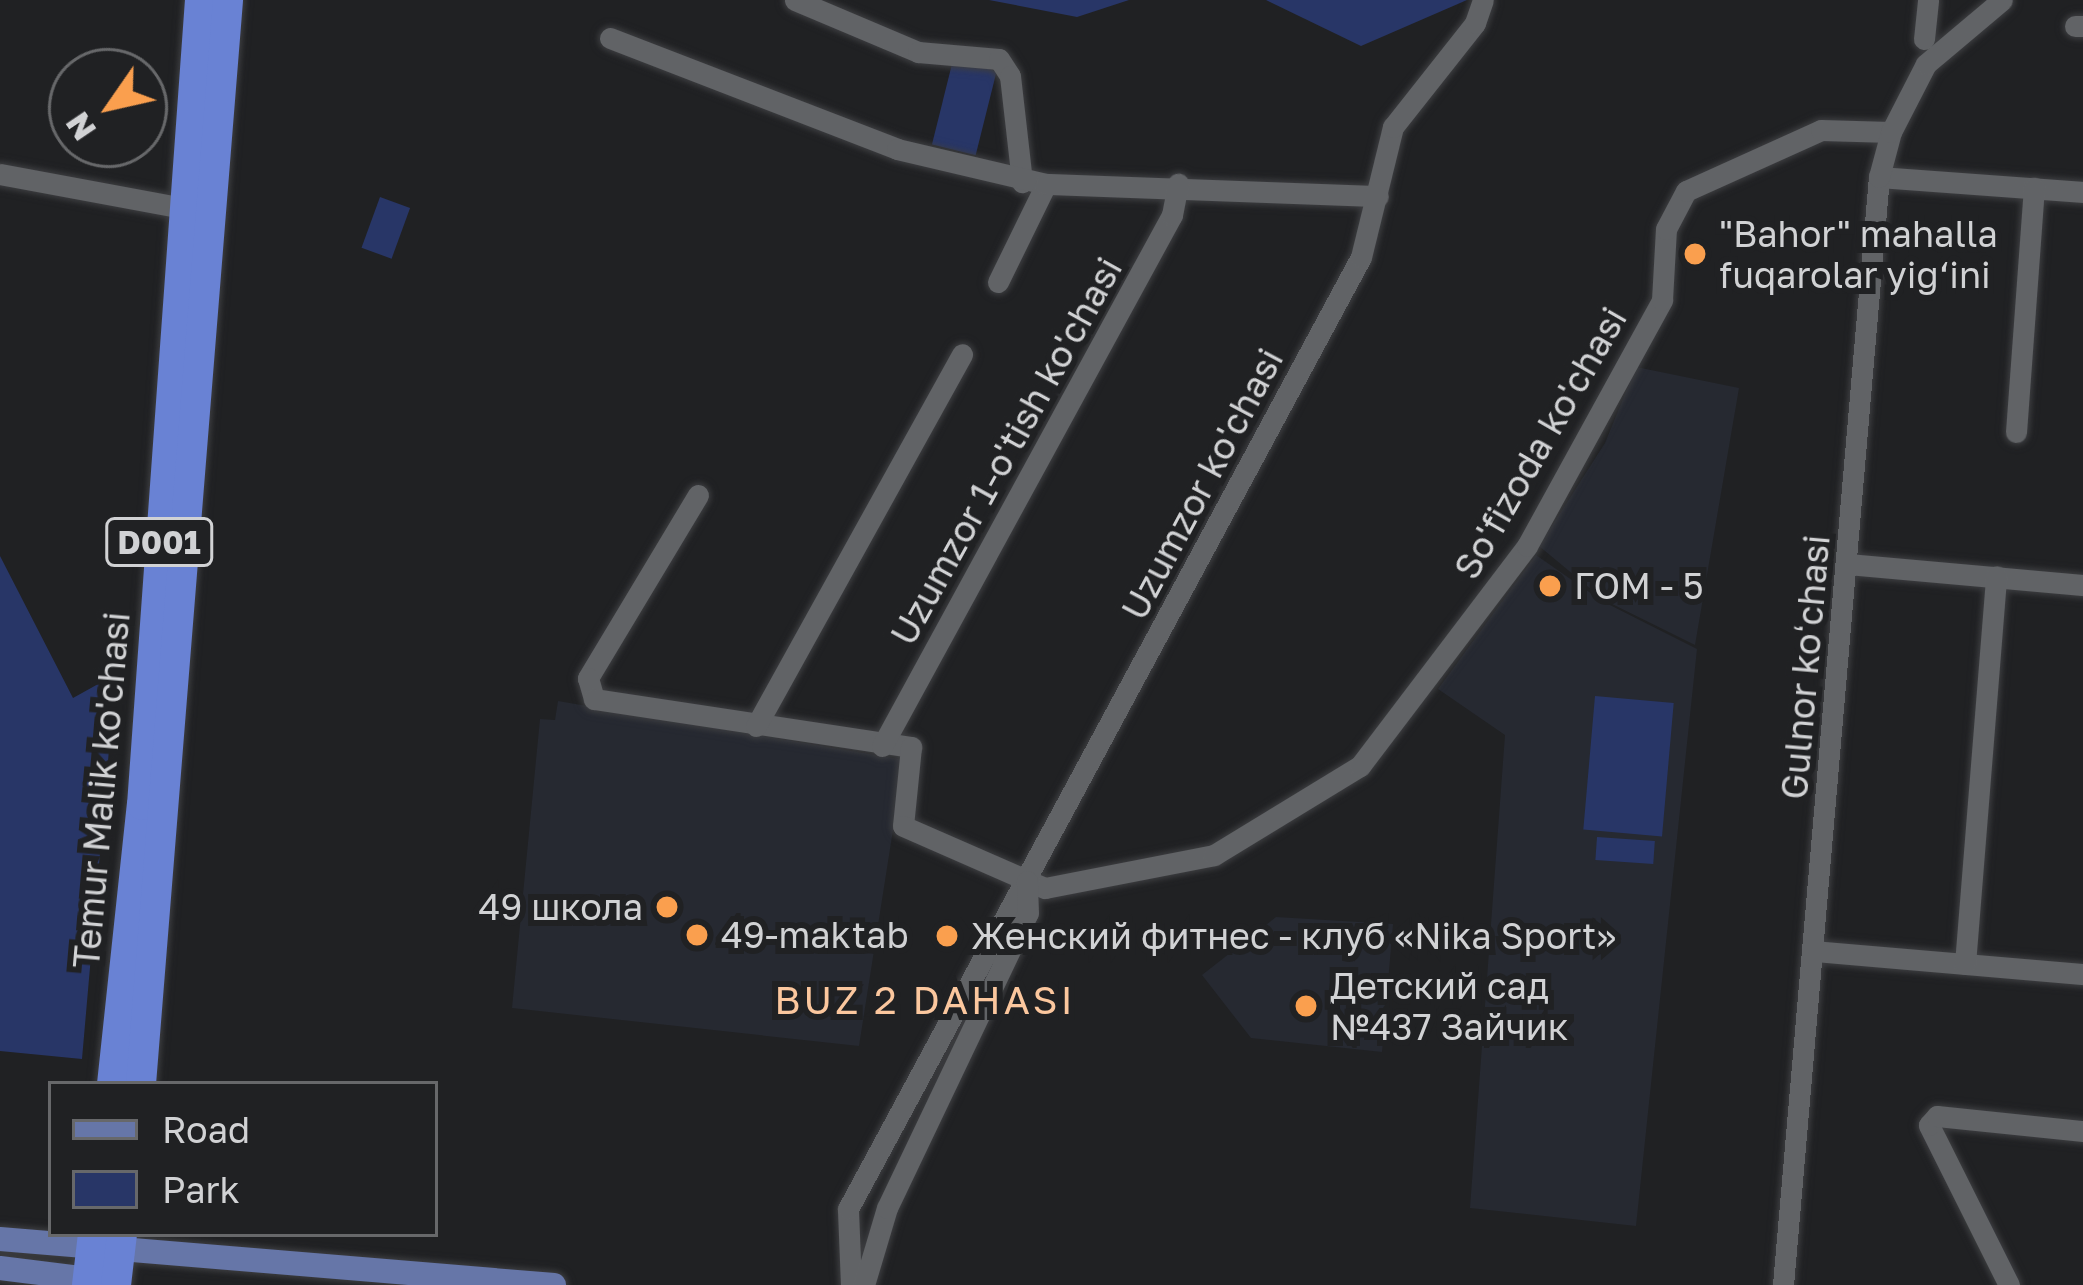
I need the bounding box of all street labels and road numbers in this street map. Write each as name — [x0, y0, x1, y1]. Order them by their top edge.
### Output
street label: Uzumzor 1-o'tish ko'chasi — [881, 250, 1131, 652]
street label: So'fizoda ko'chasi — [1445, 300, 1635, 586]
street label: Uzumzor ko'chasi — [1112, 341, 1292, 627]
road number: D001 — [105, 515, 213, 569]
street label: Gulnor koʻchasi — [1772, 533, 1838, 801]
street label: Temur Malik ko'chasi — [64, 610, 138, 970]

